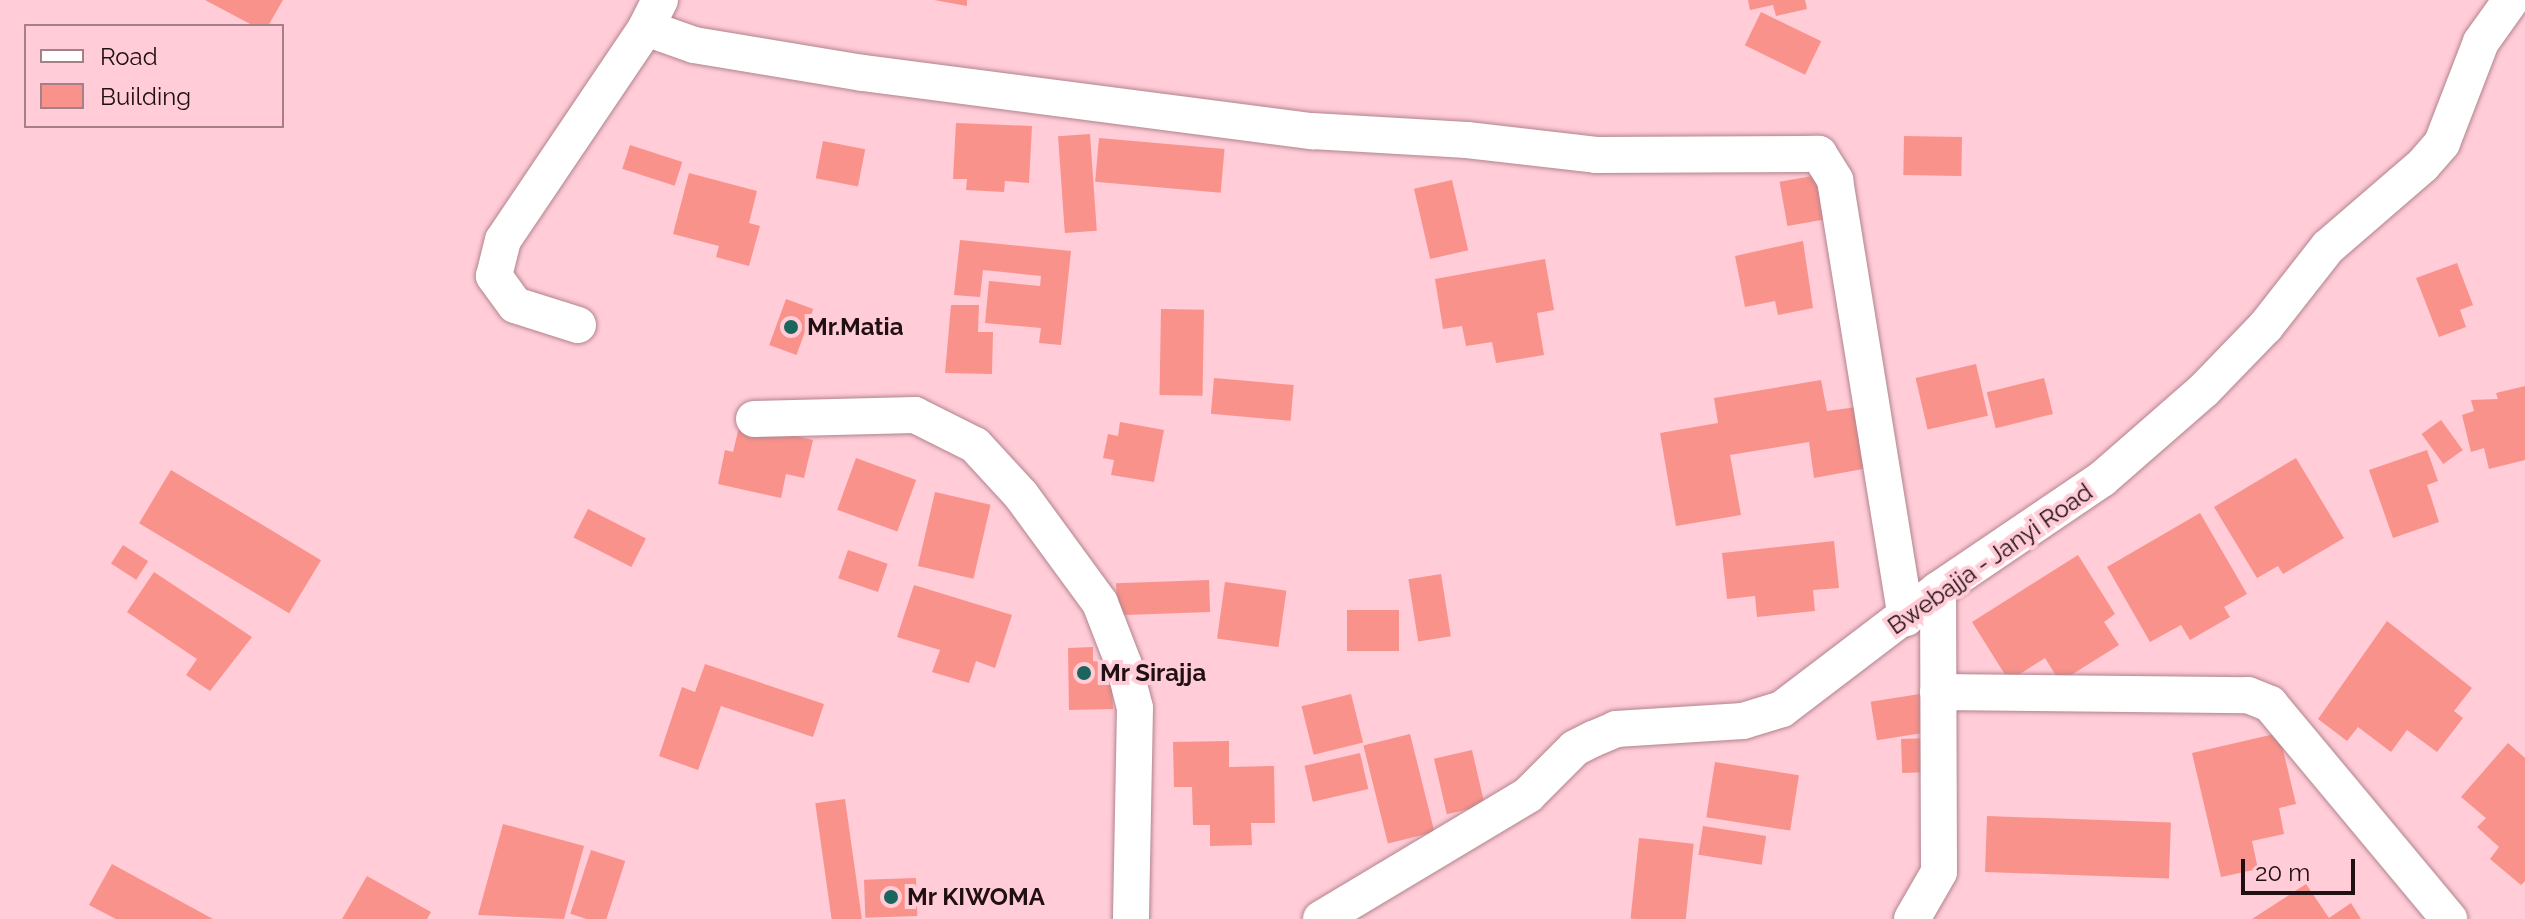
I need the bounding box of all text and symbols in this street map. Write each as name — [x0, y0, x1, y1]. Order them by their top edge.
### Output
legend — [24, 24, 284, 128]
text: Road — [100, 42, 158, 71]
text: Building — [100, 82, 191, 111]
place label: Mr.Matia — [807, 313, 903, 341]
marker: Mr.Matia — [782, 318, 800, 336]
street label: Bwebajja - Janyi Road — [1882, 477, 2098, 641]
place label: Mr Sirajja — [1100, 659, 1207, 687]
marker: Mr Sirajja — [1075, 664, 1093, 682]
scale bar — [2245, 843, 2359, 893]
text: 20 m — [2255, 858, 2310, 887]
place label: Mr KIWOMA — [907, 883, 1045, 911]
marker: Mr KIWOMA — [882, 888, 900, 906]

